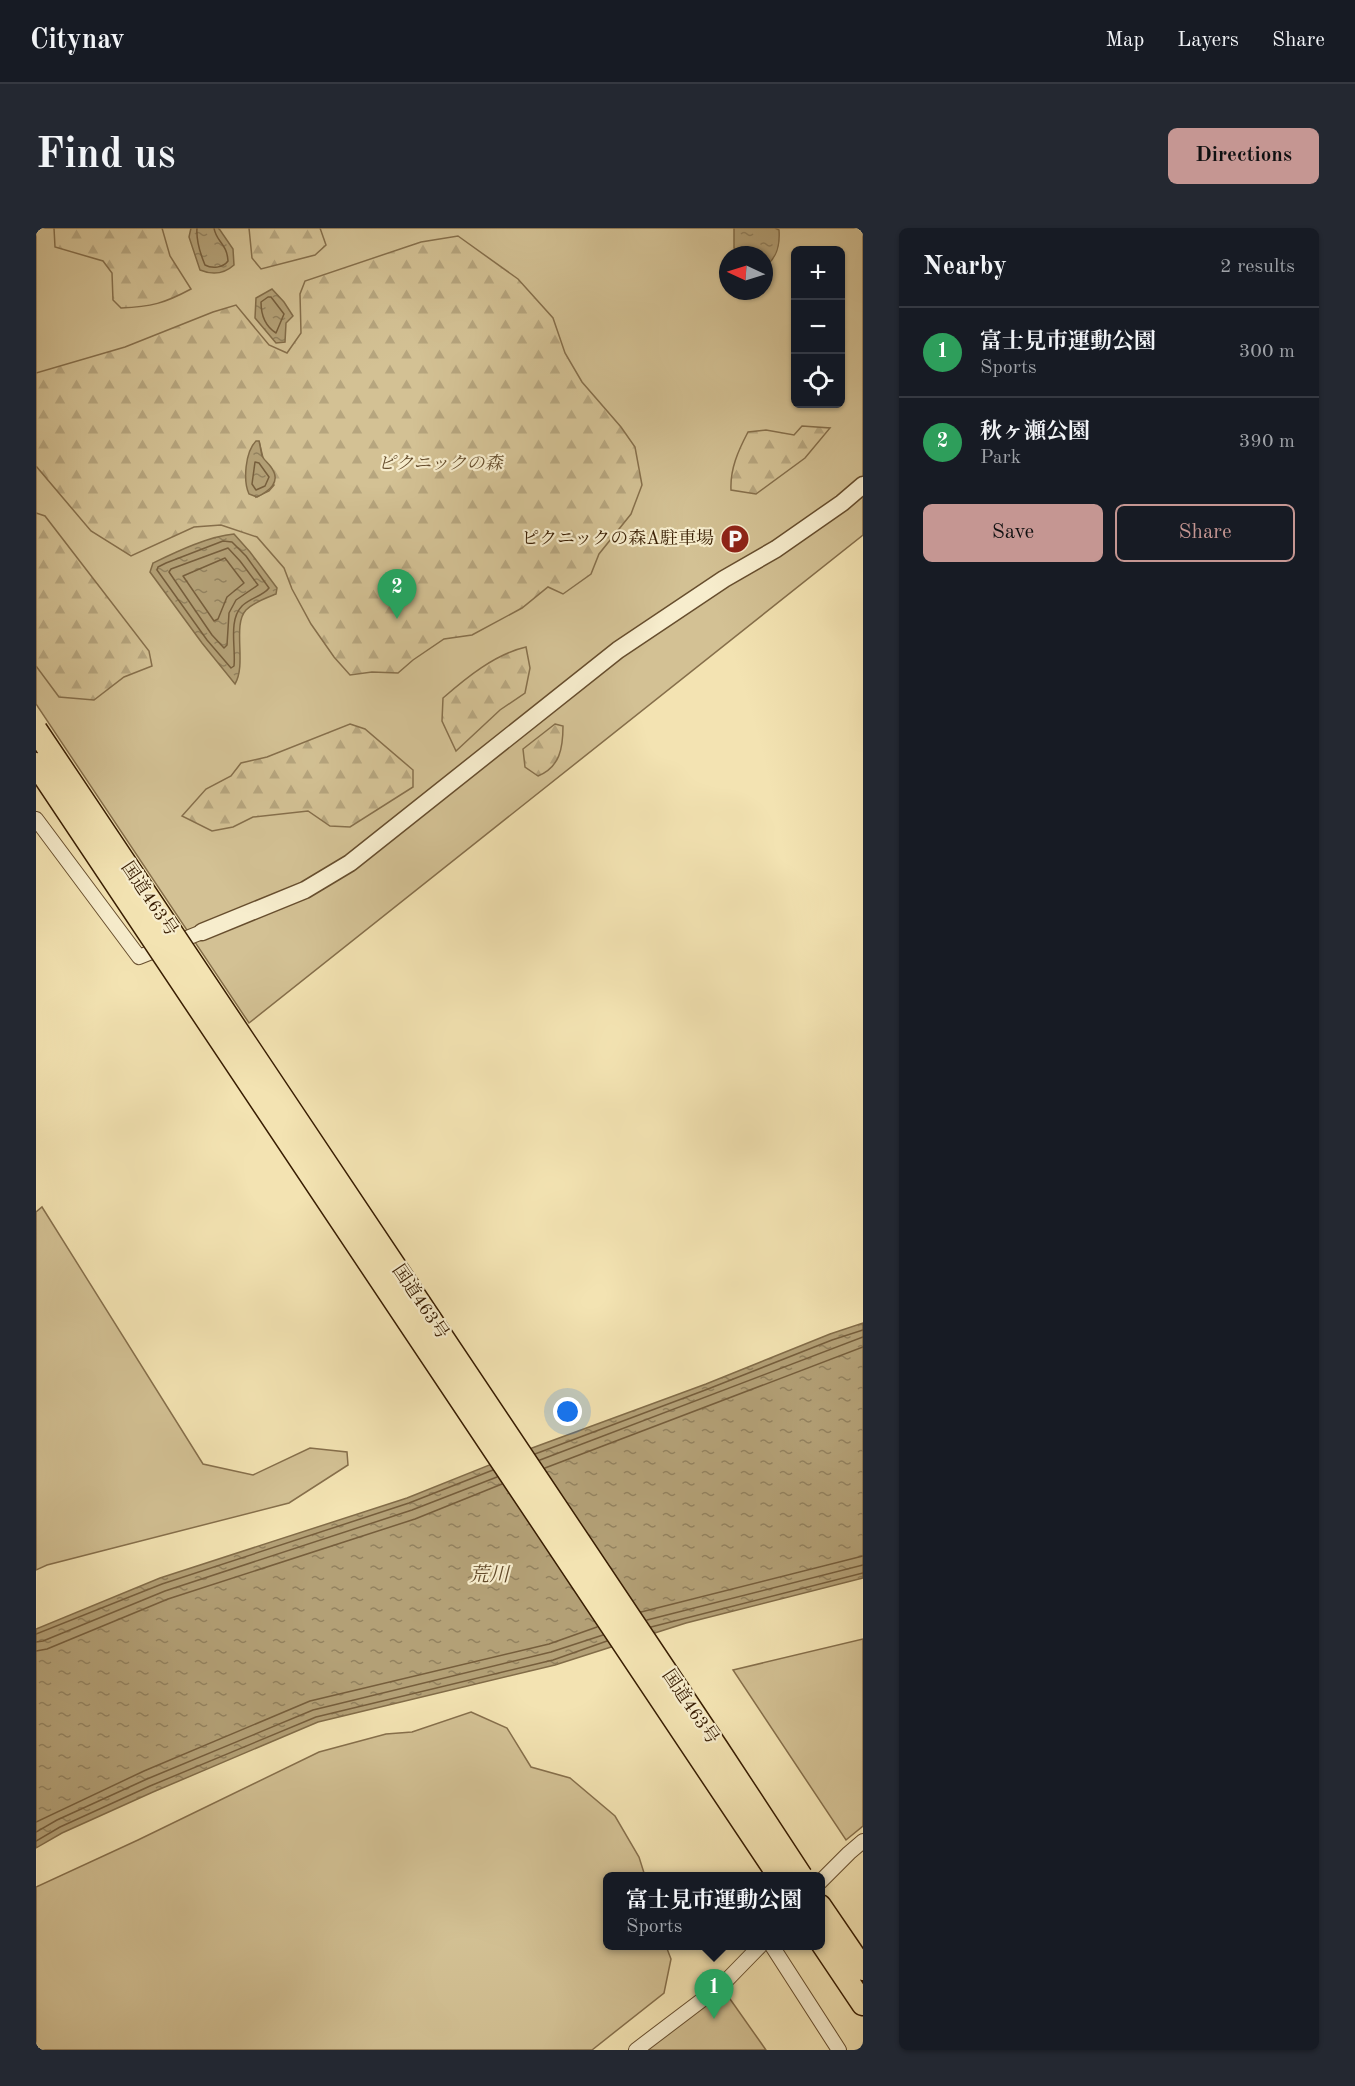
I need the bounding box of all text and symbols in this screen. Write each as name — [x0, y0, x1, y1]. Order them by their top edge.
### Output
text: Citynav — [30, 27, 125, 55]
text: Map — [1105, 30, 1144, 51]
text: Layers — [1177, 30, 1239, 51]
text: Share — [1272, 30, 1325, 51]
button: Directions — [1168, 128, 1319, 184]
text: Find us — [36, 135, 175, 177]
north arrow — [719, 246, 773, 300]
map controls — [791, 246, 845, 408]
button: + — [791, 246, 845, 300]
text: Nearby — [923, 254, 1007, 280]
text: 2 results — [1220, 257, 1295, 277]
button: − — [791, 300, 845, 354]
text: 富士見市運動公園 — [980, 331, 1156, 353]
text: 1 — [937, 342, 948, 362]
text: 300 m — [1239, 342, 1295, 362]
button: locate — [791, 354, 845, 408]
text: Sports — [980, 358, 1037, 378]
text: 秋ヶ瀬公園 — [980, 421, 1090, 443]
text: 2 — [937, 432, 948, 452]
text: 390 m — [1239, 432, 1295, 452]
text: Park — [980, 448, 1021, 468]
park label: ピクニックの森 — [378, 453, 504, 473]
button: Save — [923, 504, 1103, 562]
button: Share — [1115, 504, 1295, 562]
parking icon: ピクニックの森A駐車場 — [719, 523, 751, 555]
place label: ピクニックの森A駐車場 — [521, 528, 714, 548]
pin: 2 — [378, 570, 416, 619]
street label: 国道463号 — [118, 857, 182, 939]
street label: 国道463号 — [389, 1260, 453, 1342]
your location — [553, 1397, 582, 1426]
water label: 荒川 — [469, 1564, 511, 1586]
street label: 国道463号 — [659, 1665, 723, 1747]
popup — [603, 1872, 825, 1950]
text: 富士見市運動公園 — [626, 1890, 802, 1912]
text: Sports — [626, 1917, 683, 1937]
pin: 1 — [694, 1970, 734, 2019]

